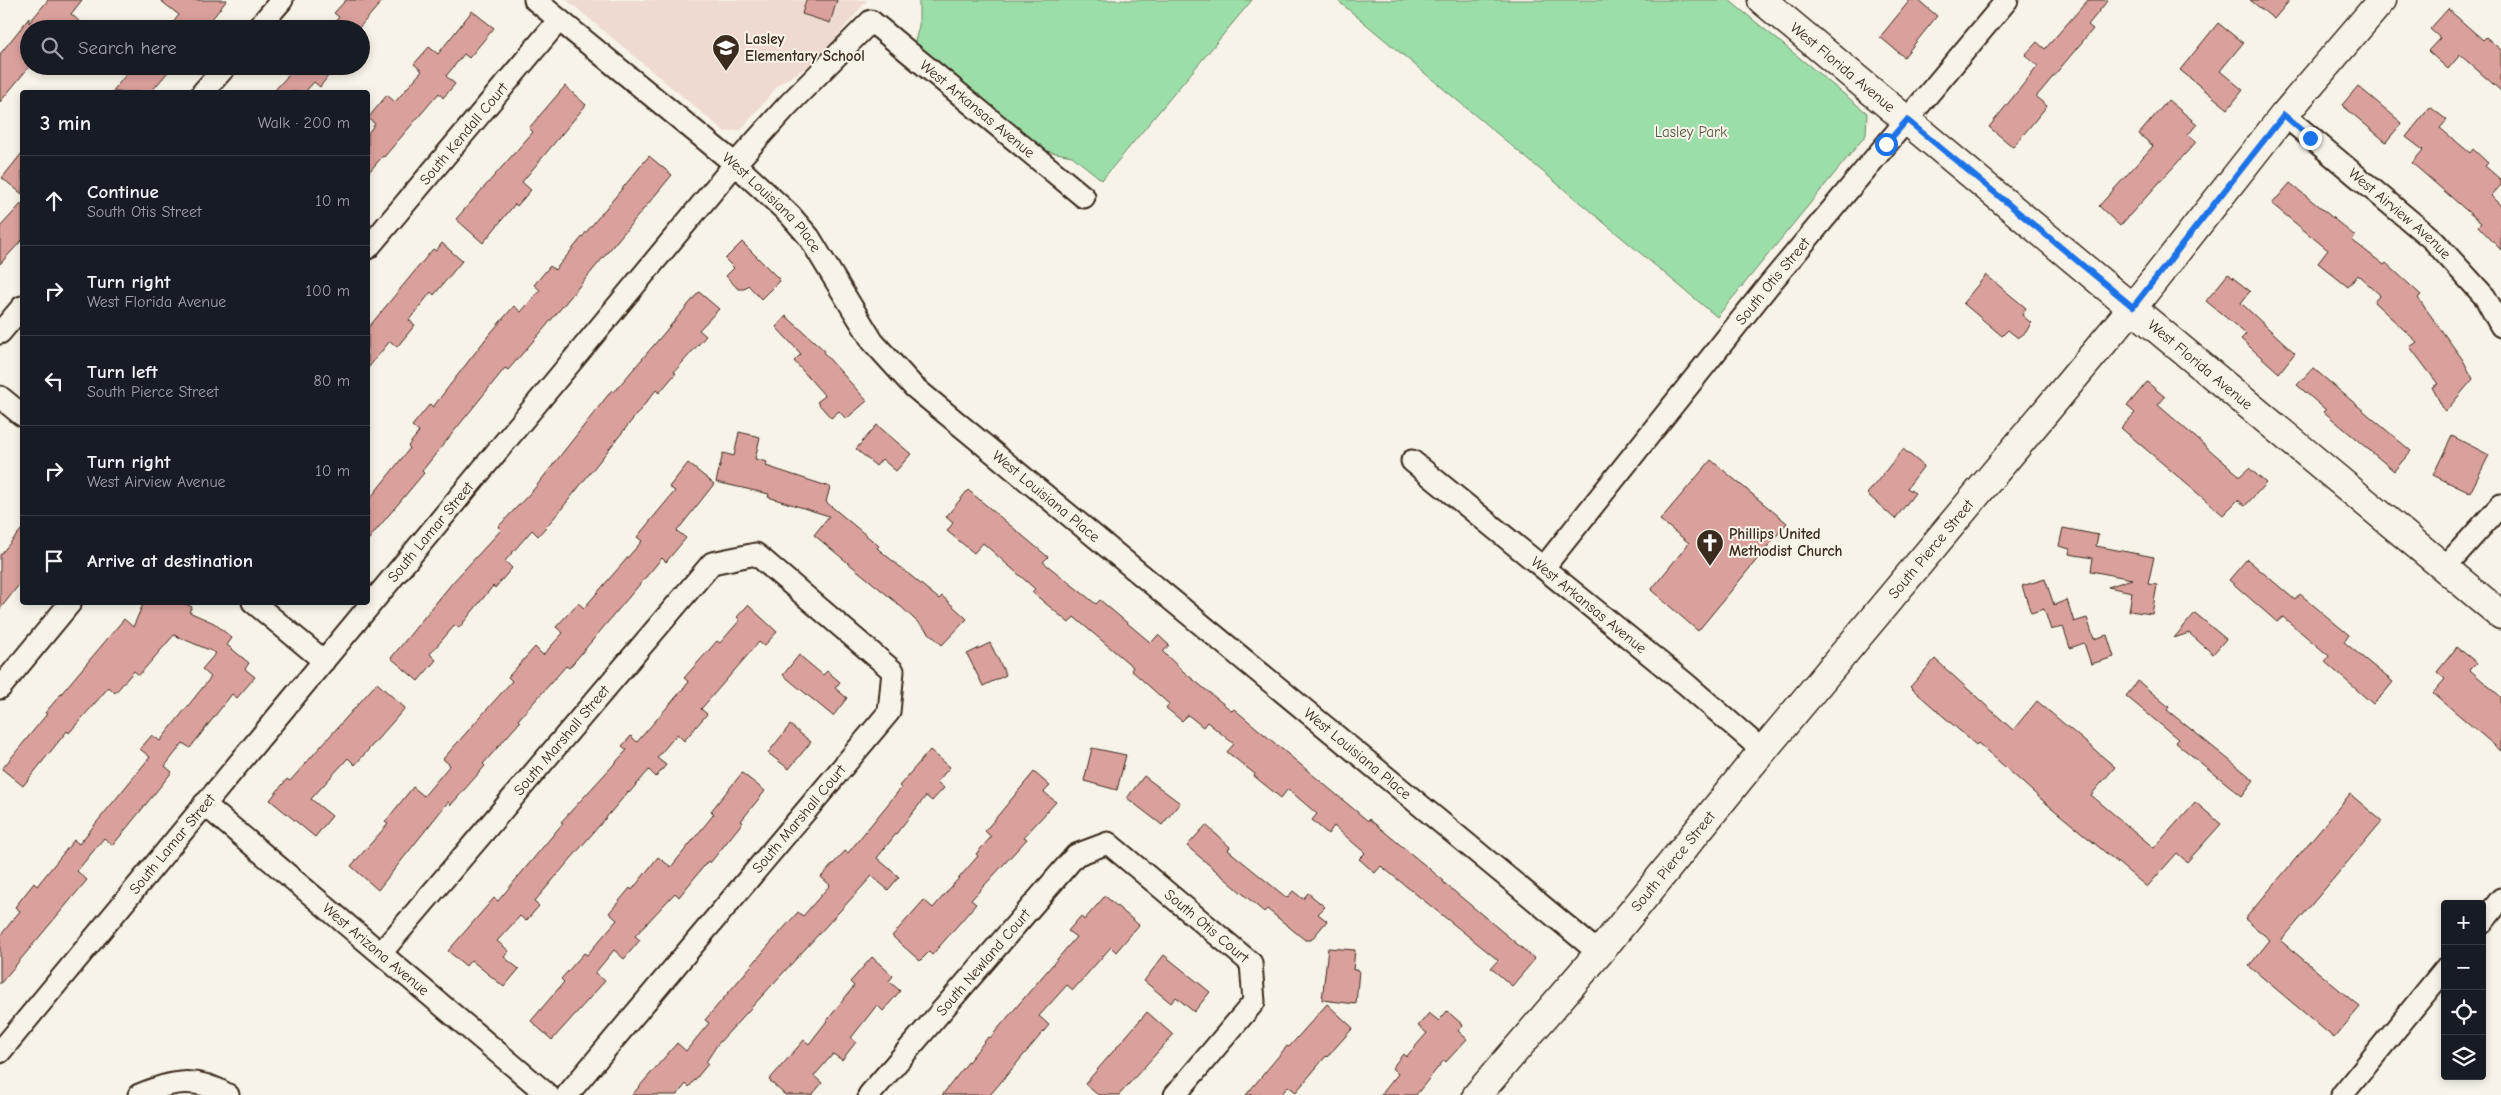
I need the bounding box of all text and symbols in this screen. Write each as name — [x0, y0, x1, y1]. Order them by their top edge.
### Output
street label: West Florida Avenue — [1787, 18, 1899, 116]
search box — [20, 20, 370, 75]
place label: Lasley Elementary School — [745, 30, 865, 65]
school or university icon: Lasley Elementary School — [711, 33, 741, 72]
icon: search — [38, 34, 66, 62]
text: Search here — [78, 37, 177, 59]
street label: West Arkansas Avenue — [916, 56, 1039, 162]
street label: South Kendall Court — [416, 78, 512, 189]
text: 3 min — [40, 111, 91, 135]
text: Walk · 200 m — [258, 114, 350, 132]
park label: Lasley Park — [1655, 123, 1728, 141]
route end — [2299, 127, 2322, 150]
route start — [1875, 133, 1898, 156]
street label: West Louisiana Place — [719, 148, 825, 256]
street label: West Airview Avenue — [2345, 164, 2455, 263]
text: Continue — [87, 181, 159, 203]
icon: ahead — [40, 187, 68, 215]
text: 10 m — [315, 192, 350, 210]
text: South Otis Street — [87, 203, 202, 221]
street label: South Otis Street — [1732, 233, 1814, 328]
text: Turn right — [87, 271, 171, 293]
icon: right — [40, 277, 68, 305]
text: 100 m — [306, 282, 350, 300]
text: West Florida Avenue — [87, 293, 226, 311]
street label: West Florida Avenue — [2144, 316, 2257, 414]
text: Turn left — [87, 361, 158, 383]
icon: left — [40, 367, 68, 395]
text: 80 m — [313, 372, 350, 390]
text: South Pierce Street — [87, 383, 219, 401]
street label: West Louisiana Place — [989, 447, 1104, 546]
text: Turn right — [87, 451, 171, 473]
icon: right — [40, 457, 68, 485]
text: 10 m — [315, 462, 350, 480]
text: West Airview Avenue — [87, 473, 226, 491]
street label: South Lamar Street — [384, 478, 478, 586]
street label: South Pierce Street — [1884, 495, 1978, 602]
place label: Phillips United Methodist Church — [1729, 525, 1843, 560]
church icon: Phillips United Methodist Church — [1695, 528, 1725, 567]
icon: arrive — [40, 547, 68, 575]
text: Arrive at destination — [87, 550, 253, 572]
street label: West Arkansas Avenue — [1527, 553, 1651, 658]
street label: South Marshall Street — [510, 681, 614, 799]
street label: West Louisiana Place — [1300, 704, 1415, 803]
street label: South Marshall Court — [748, 761, 850, 877]
street label: South Lamar Street — [125, 790, 219, 898]
street label: South Pierce Street — [1627, 807, 1719, 915]
street label: South Otis Court — [1161, 885, 1253, 967]
street label: West Arizona Avenue — [319, 899, 433, 1000]
map controls — [2441, 900, 2486, 1080]
button: + — [2441, 900, 2486, 945]
street label: South Newland Court — [932, 905, 1035, 1019]
button: − — [2441, 945, 2486, 990]
button: locate — [2441, 990, 2486, 1035]
button: layers — [2441, 1035, 2486, 1080]

